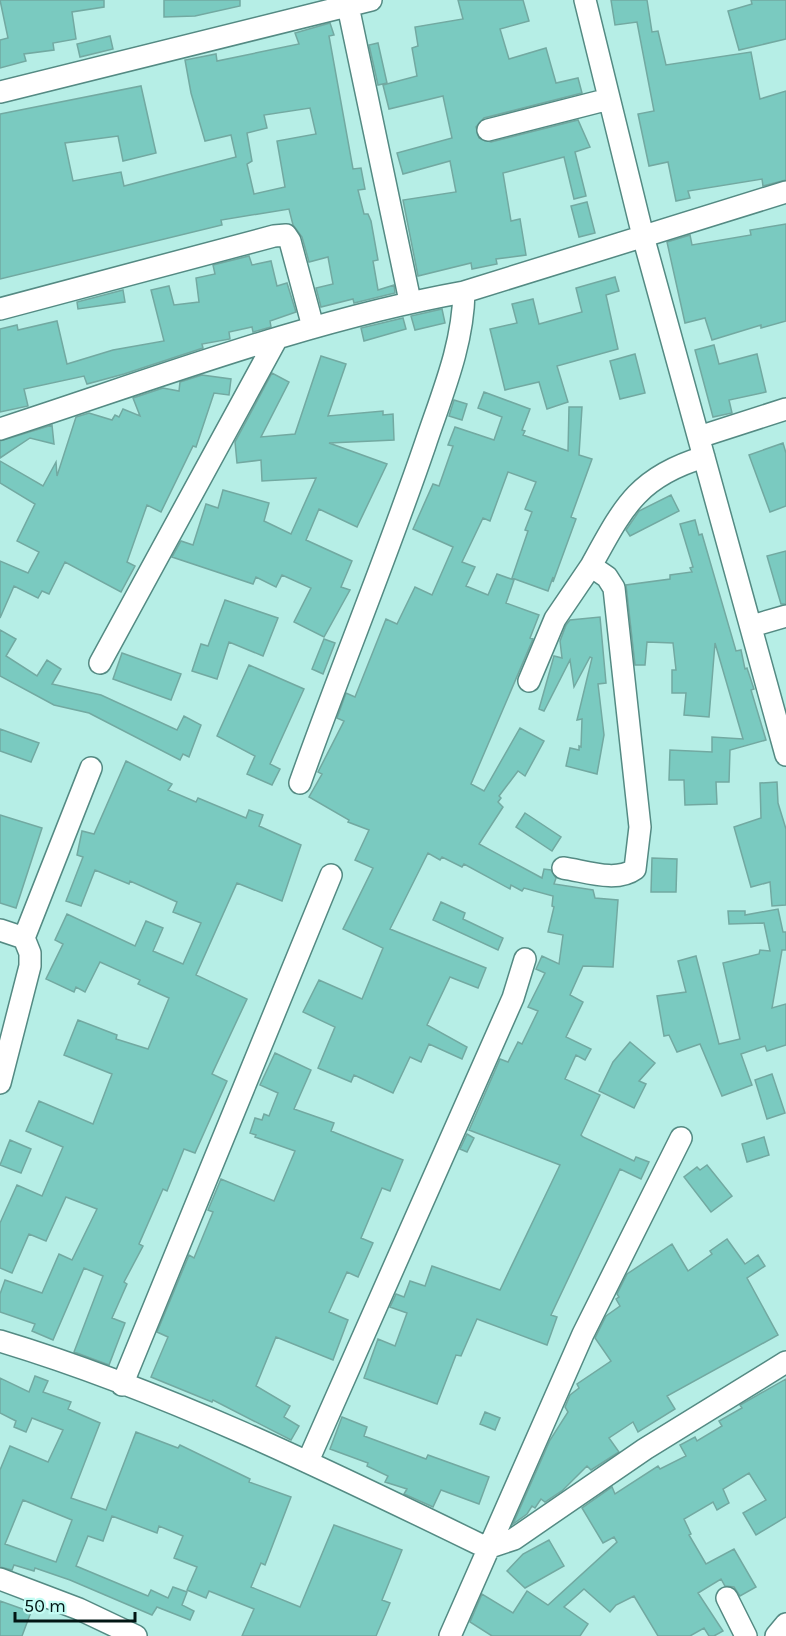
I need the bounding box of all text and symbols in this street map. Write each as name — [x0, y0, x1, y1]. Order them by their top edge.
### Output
scale bar — [15, 1585, 135, 1623]
text: 50 m — [24, 1595, 66, 1617]

